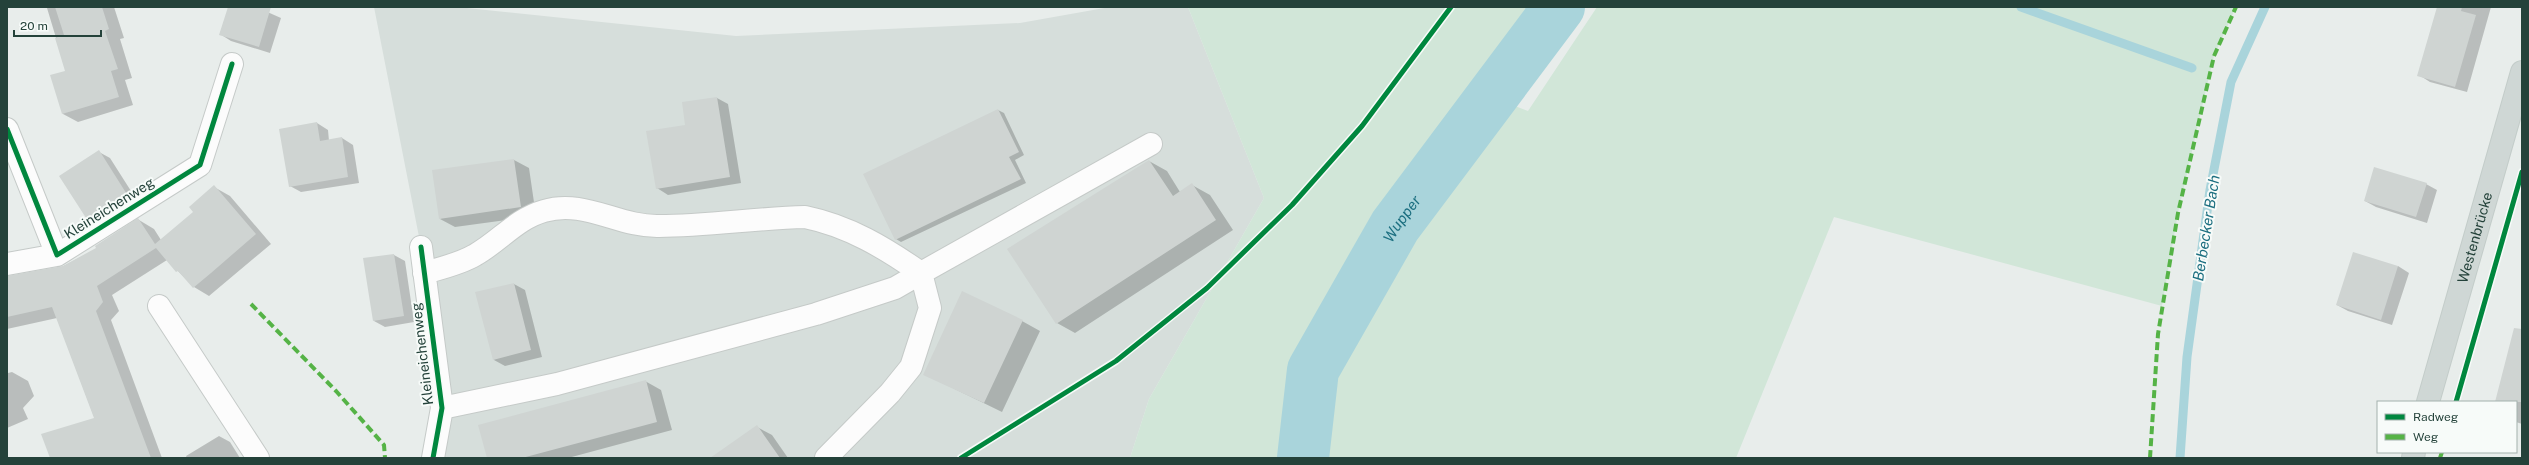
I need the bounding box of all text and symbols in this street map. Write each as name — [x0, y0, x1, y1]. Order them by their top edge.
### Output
scale bar — [14, 12, 101, 38]
text: 20 m — [20, 19, 48, 33]
street label: Kleineichenweg — [61, 174, 157, 242]
water label: Berbecker Bach — [2189, 174, 2223, 282]
street label: Westenbrücke — [2454, 190, 2495, 285]
water label: Wupper — [1379, 192, 1424, 245]
street label: Kleineichenweg — [408, 302, 436, 406]
legend — [2377, 401, 2517, 453]
text: Radweg — [2413, 410, 2458, 424]
text: Weg — [2413, 430, 2438, 444]

